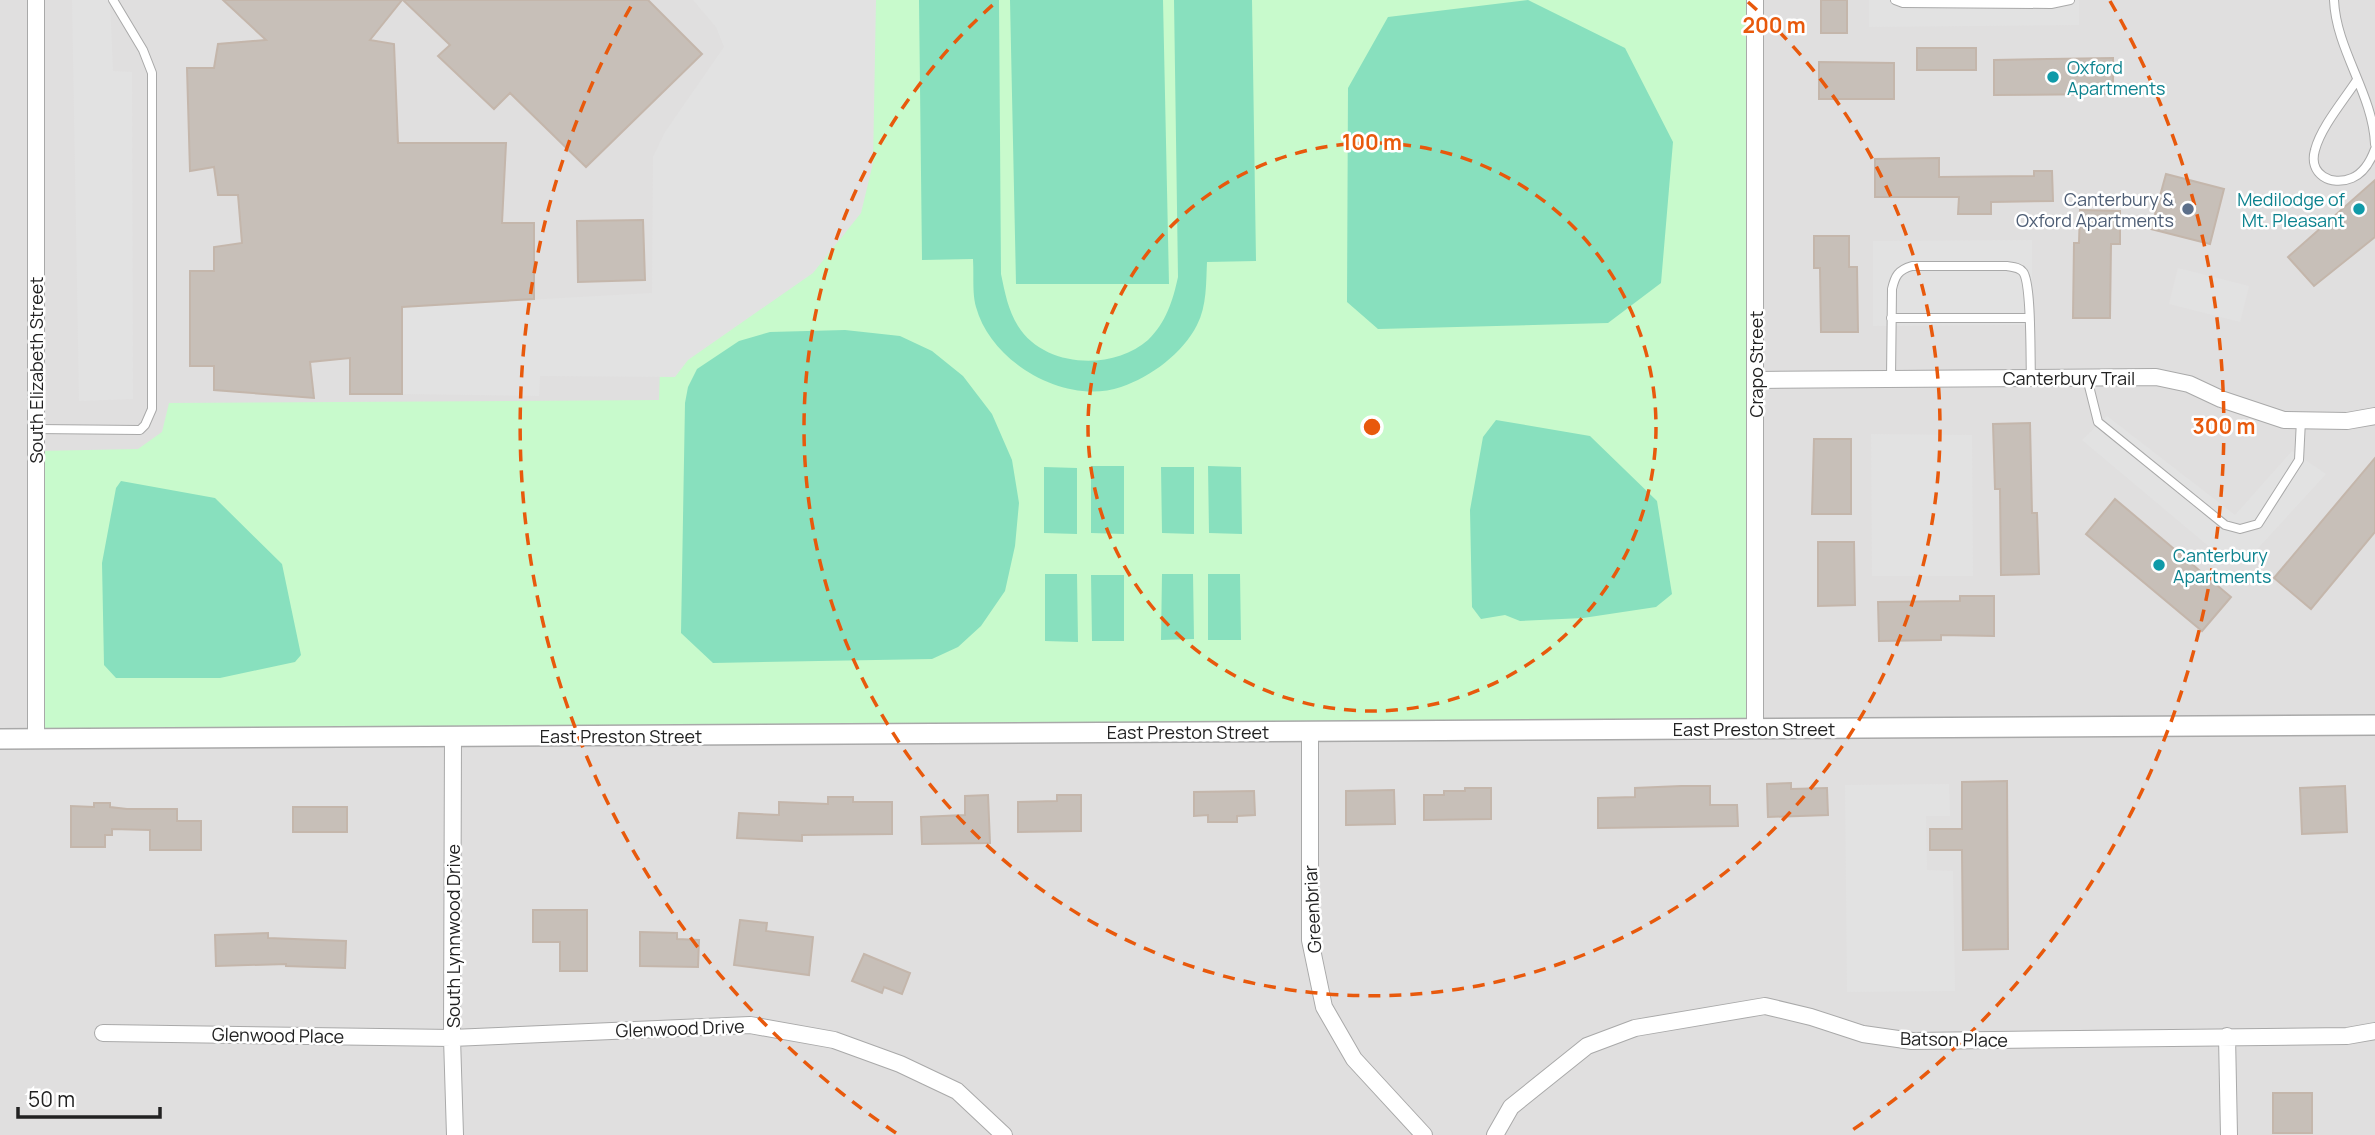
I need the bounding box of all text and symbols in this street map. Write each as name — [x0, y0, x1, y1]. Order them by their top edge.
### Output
text: 200 m — [1742, 11, 1806, 39]
place label: Oxford Apartments — [2067, 55, 2166, 100]
marker: Oxford Apartments — [2045, 69, 2061, 85]
text: 100 m — [1342, 128, 1402, 156]
place label: Canterbury & Oxford Apartments — [2016, 187, 2174, 232]
place label: Medilodge of Mt. Pleasant — [2237, 187, 2346, 232]
marker: Canterbury & Oxford Apartments — [2180, 201, 2196, 217]
marker: Medilodge of Mt. Pleasant — [2351, 201, 2367, 217]
street label: South Elizabeth Street — [24, 276, 48, 464]
street label: Crapo Street — [1744, 311, 1768, 417]
street label: Canterbury Trail — [2003, 366, 2135, 390]
text: 300 m — [2193, 412, 2255, 440]
centre of rings — [1360, 415, 1384, 439]
place label: Canterbury Apartments — [2173, 543, 2272, 588]
marker: Canterbury Apartments — [2151, 557, 2167, 573]
street label: East Preston Street — [1673, 717, 1835, 741]
street label: East Preston Street — [1107, 720, 1269, 744]
street label: East Preston Street — [540, 724, 702, 748]
street label: South Lynnwood Drive — [441, 844, 465, 1028]
street label: Greenbriar — [1298, 864, 1326, 954]
street label: Glenwood Drive — [615, 1014, 745, 1042]
street label: Glenwood Place — [212, 1022, 344, 1048]
street label: Batson Place — [1900, 1026, 2008, 1052]
scale bar — [18, 1076, 159, 1120]
text: 50 m — [28, 1085, 75, 1113]

